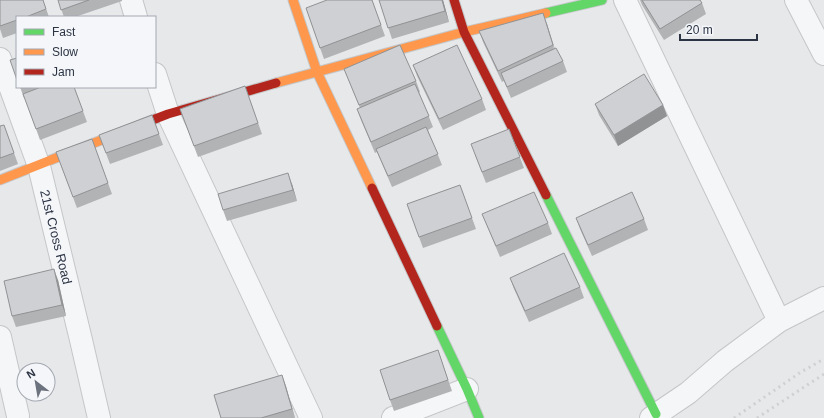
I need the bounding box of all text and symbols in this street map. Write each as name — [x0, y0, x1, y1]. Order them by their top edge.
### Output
legend — [16, 16, 156, 88]
scale bar — [680, 16, 757, 42]
text: 20 m — [686, 23, 713, 37]
text: Fast — [52, 25, 76, 39]
text: Slow — [52, 45, 78, 59]
text: Jam — [52, 65, 75, 79]
street label: 21st Cross Road — [37, 188, 75, 286]
north arrow — [16, 362, 56, 402]
text: N — [24, 366, 37, 381]

